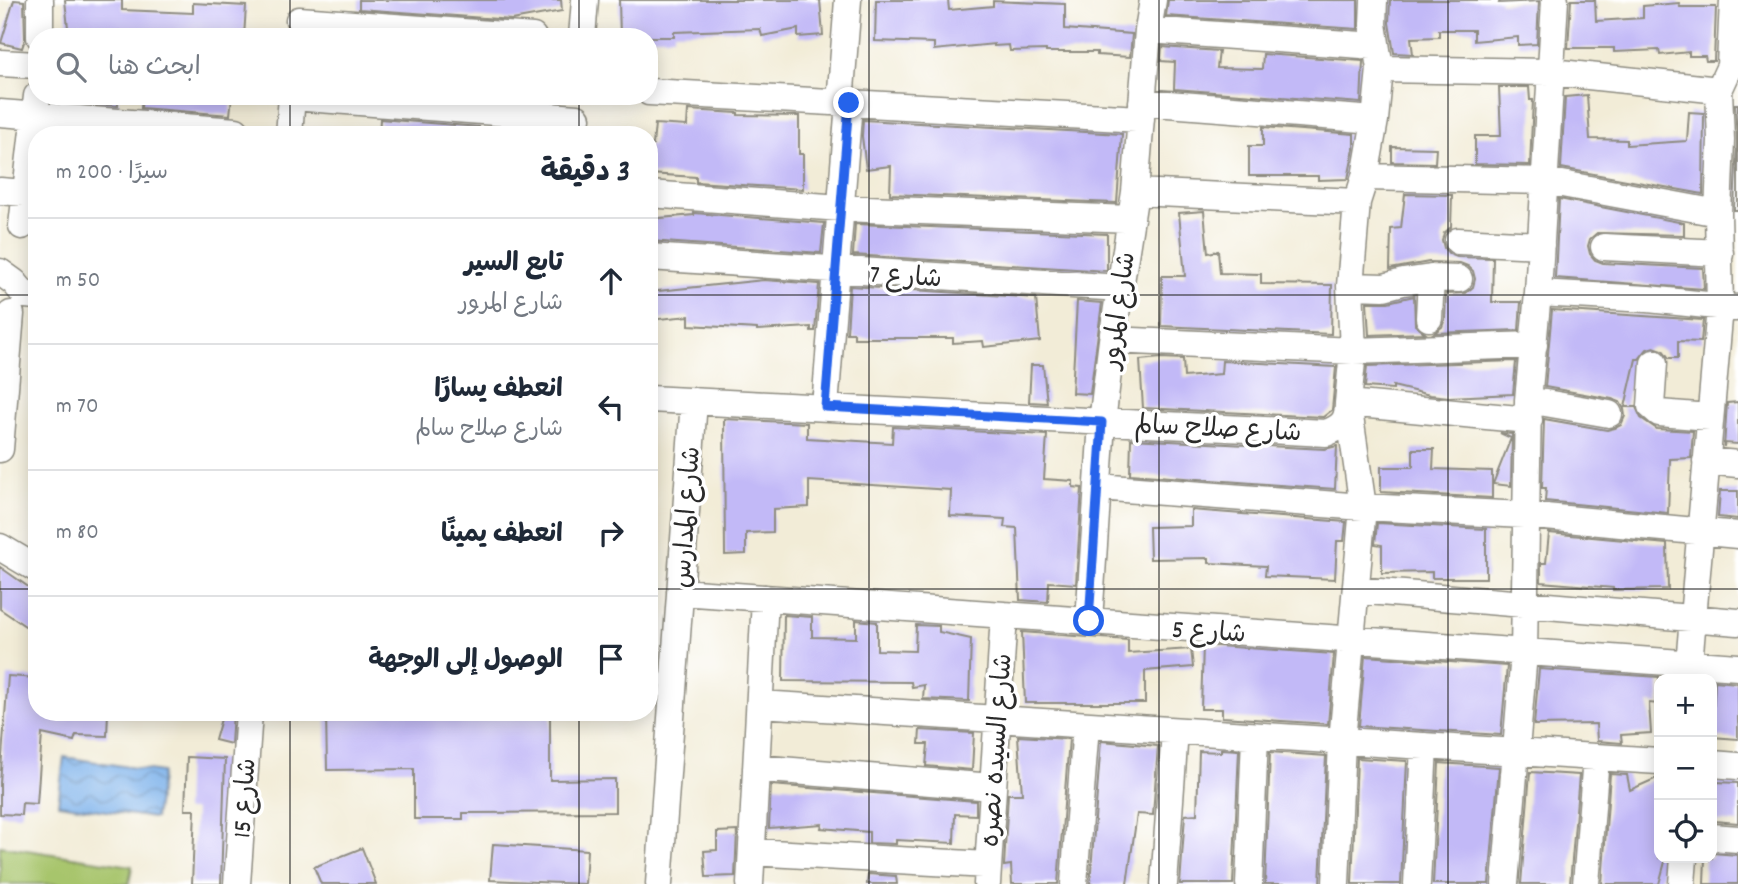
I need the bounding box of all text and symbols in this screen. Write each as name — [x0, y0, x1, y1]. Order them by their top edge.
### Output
search box — [28, 28, 658, 105]
icon: search — [52, 48, 90, 86]
text: ابحث هنا — [108, 50, 201, 87]
route end — [833, 87, 864, 118]
text: 3 دقيقة — [541, 153, 630, 196]
text: سيرًا · 200 m — [56, 157, 168, 190]
text: تابع السير — [464, 246, 563, 283]
street label: شارع المرور — [1094, 250, 1147, 373]
street label: شارع 7 — [868, 258, 943, 299]
icon: ahead — [592, 262, 630, 300]
text: 50 m — [56, 265, 100, 298]
text: شارع المرور — [459, 288, 563, 321]
text: انعطف يسارًا — [434, 372, 563, 409]
icon: left — [592, 388, 630, 426]
text: 70 m — [56, 391, 98, 424]
street label: شارع صلاح سالم — [1133, 408, 1302, 453]
text: شارع صلاح سالم — [415, 414, 563, 447]
street label: شارع المدارس — [665, 445, 712, 589]
icon: right — [592, 514, 630, 552]
text: 80 m — [56, 517, 99, 550]
text: انعطف يمينًا — [441, 517, 563, 554]
route start — [1073, 605, 1104, 636]
street label: شارع 5 — [1170, 612, 1247, 655]
icon: arrive — [592, 640, 630, 678]
text: الوصول إلى الوجهة — [368, 643, 563, 680]
street label: شارع السيده نصره — [973, 652, 1024, 848]
map controls — [1654, 674, 1717, 863]
button: + — [1654, 674, 1717, 737]
button: − — [1654, 737, 1717, 800]
street label: شارع 15 — [225, 757, 268, 839]
button: locate — [1654, 800, 1717, 863]

